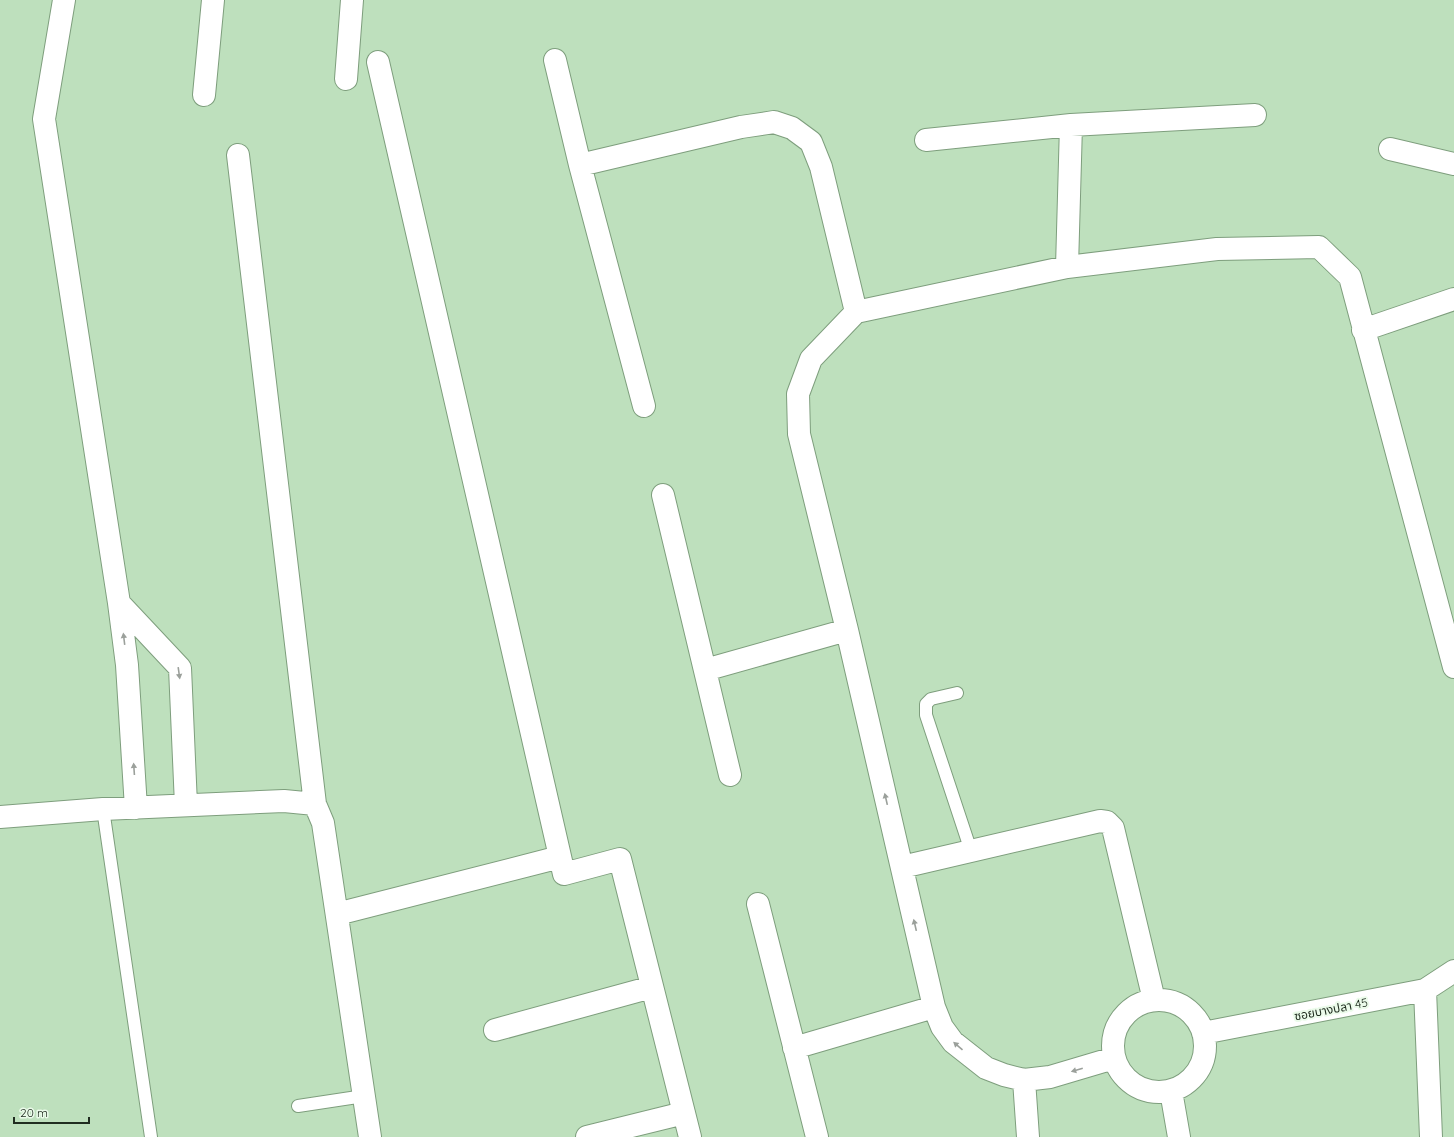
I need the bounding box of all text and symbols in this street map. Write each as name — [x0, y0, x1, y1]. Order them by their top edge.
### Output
one-way arrow — [121, 633, 127, 645]
one-way arrow — [176, 667, 182, 679]
one-way arrow — [130, 763, 137, 775]
one-way arrow — [883, 792, 889, 805]
one-way arrow — [912, 919, 918, 932]
street label: ซอยบางปลา 45 — [1293, 995, 1369, 1023]
one-way arrow — [952, 1041, 963, 1050]
one-way arrow — [1070, 1067, 1083, 1073]
scale bar — [14, 1099, 89, 1125]
text: 20 m — [20, 1105, 48, 1120]

